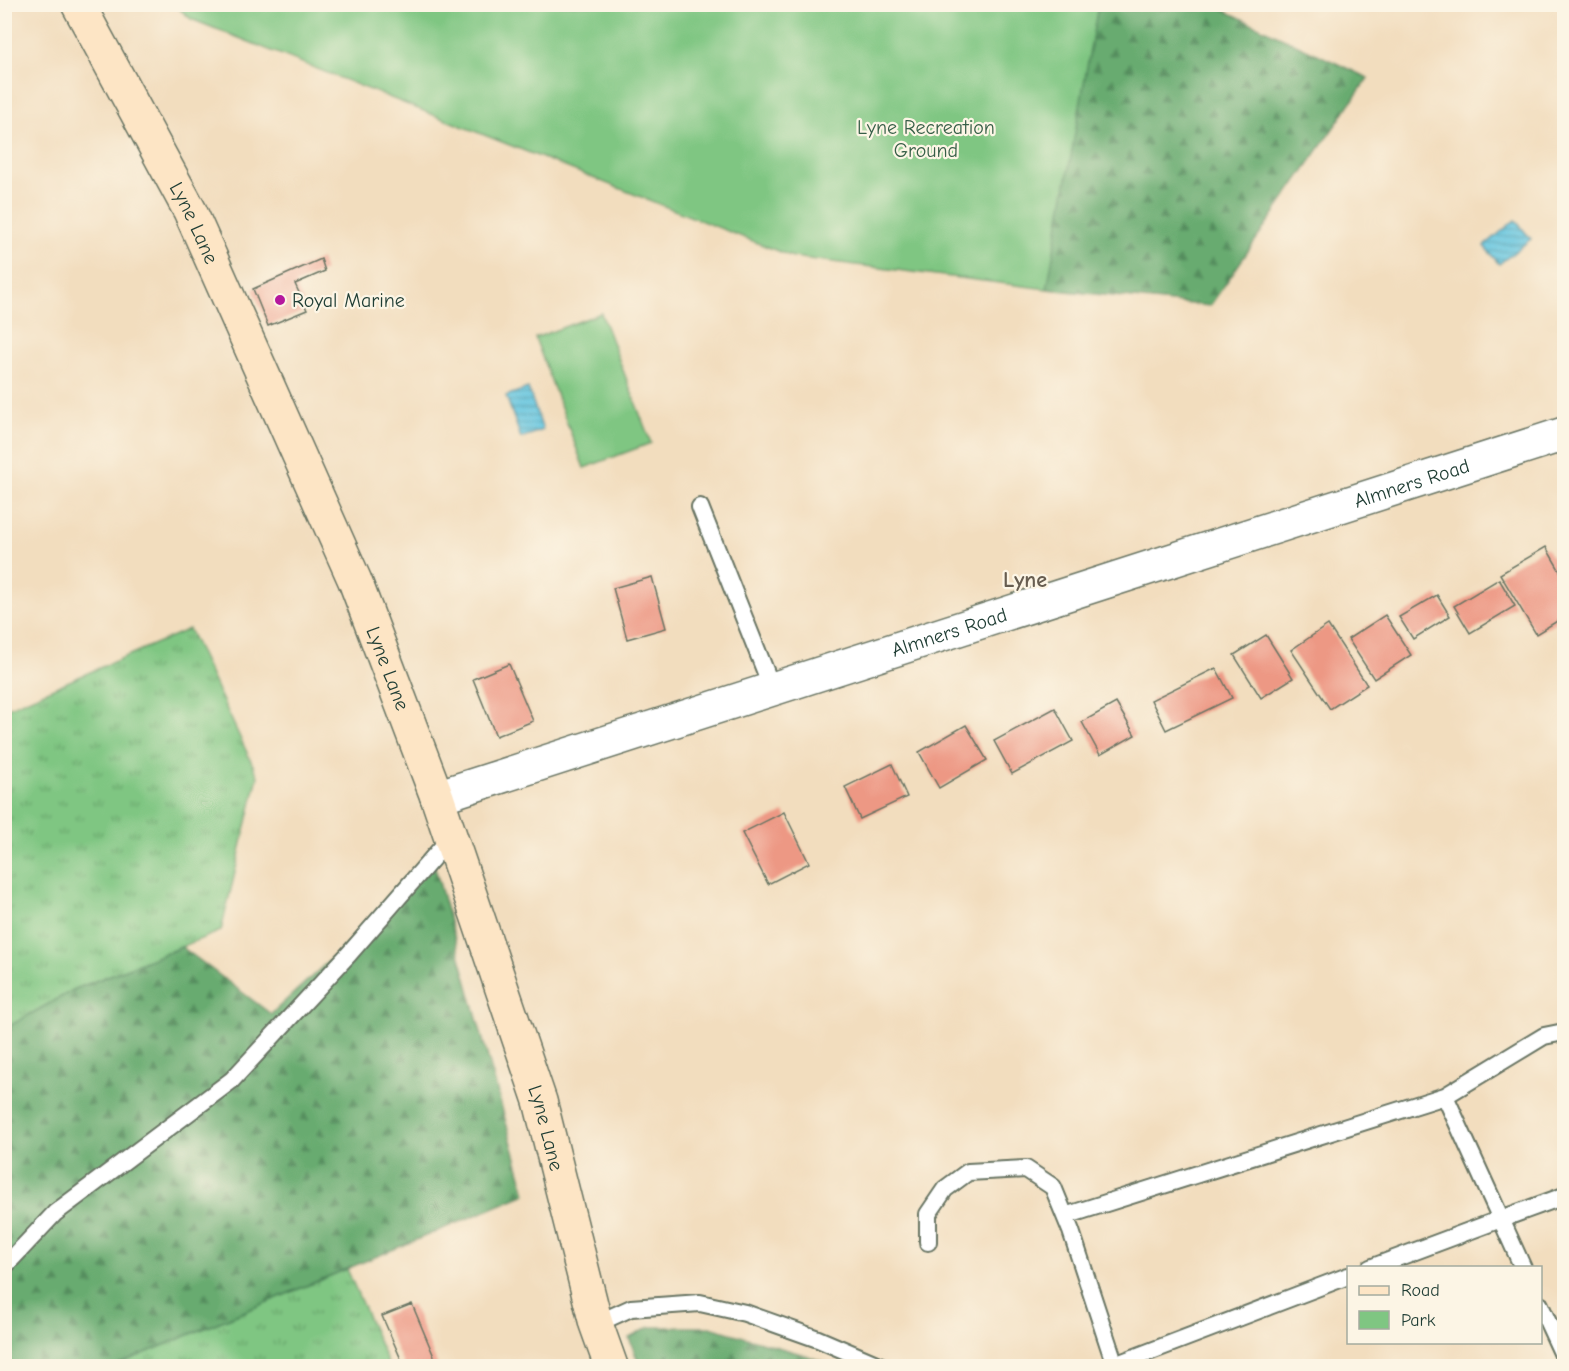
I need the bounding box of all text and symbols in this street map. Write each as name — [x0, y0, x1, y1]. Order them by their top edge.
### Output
park label: Lyne Recreation Ground — [857, 116, 995, 162]
street label: Lyne Lane — [165, 178, 224, 267]
place label: Royal Marine — [292, 289, 405, 312]
marker: Royal Marine — [273, 293, 287, 307]
street label: Almners Road — [1351, 454, 1472, 512]
district label: Lyne — [1003, 567, 1047, 593]
street label: Almners Road — [889, 603, 1010, 661]
street label: Lyne Lane — [362, 623, 415, 714]
street label: Lyne Lane — [524, 1082, 569, 1173]
legend — [1347, 1266, 1542, 1344]
text: Road — [1401, 1280, 1440, 1301]
text: Park — [1401, 1310, 1436, 1331]

